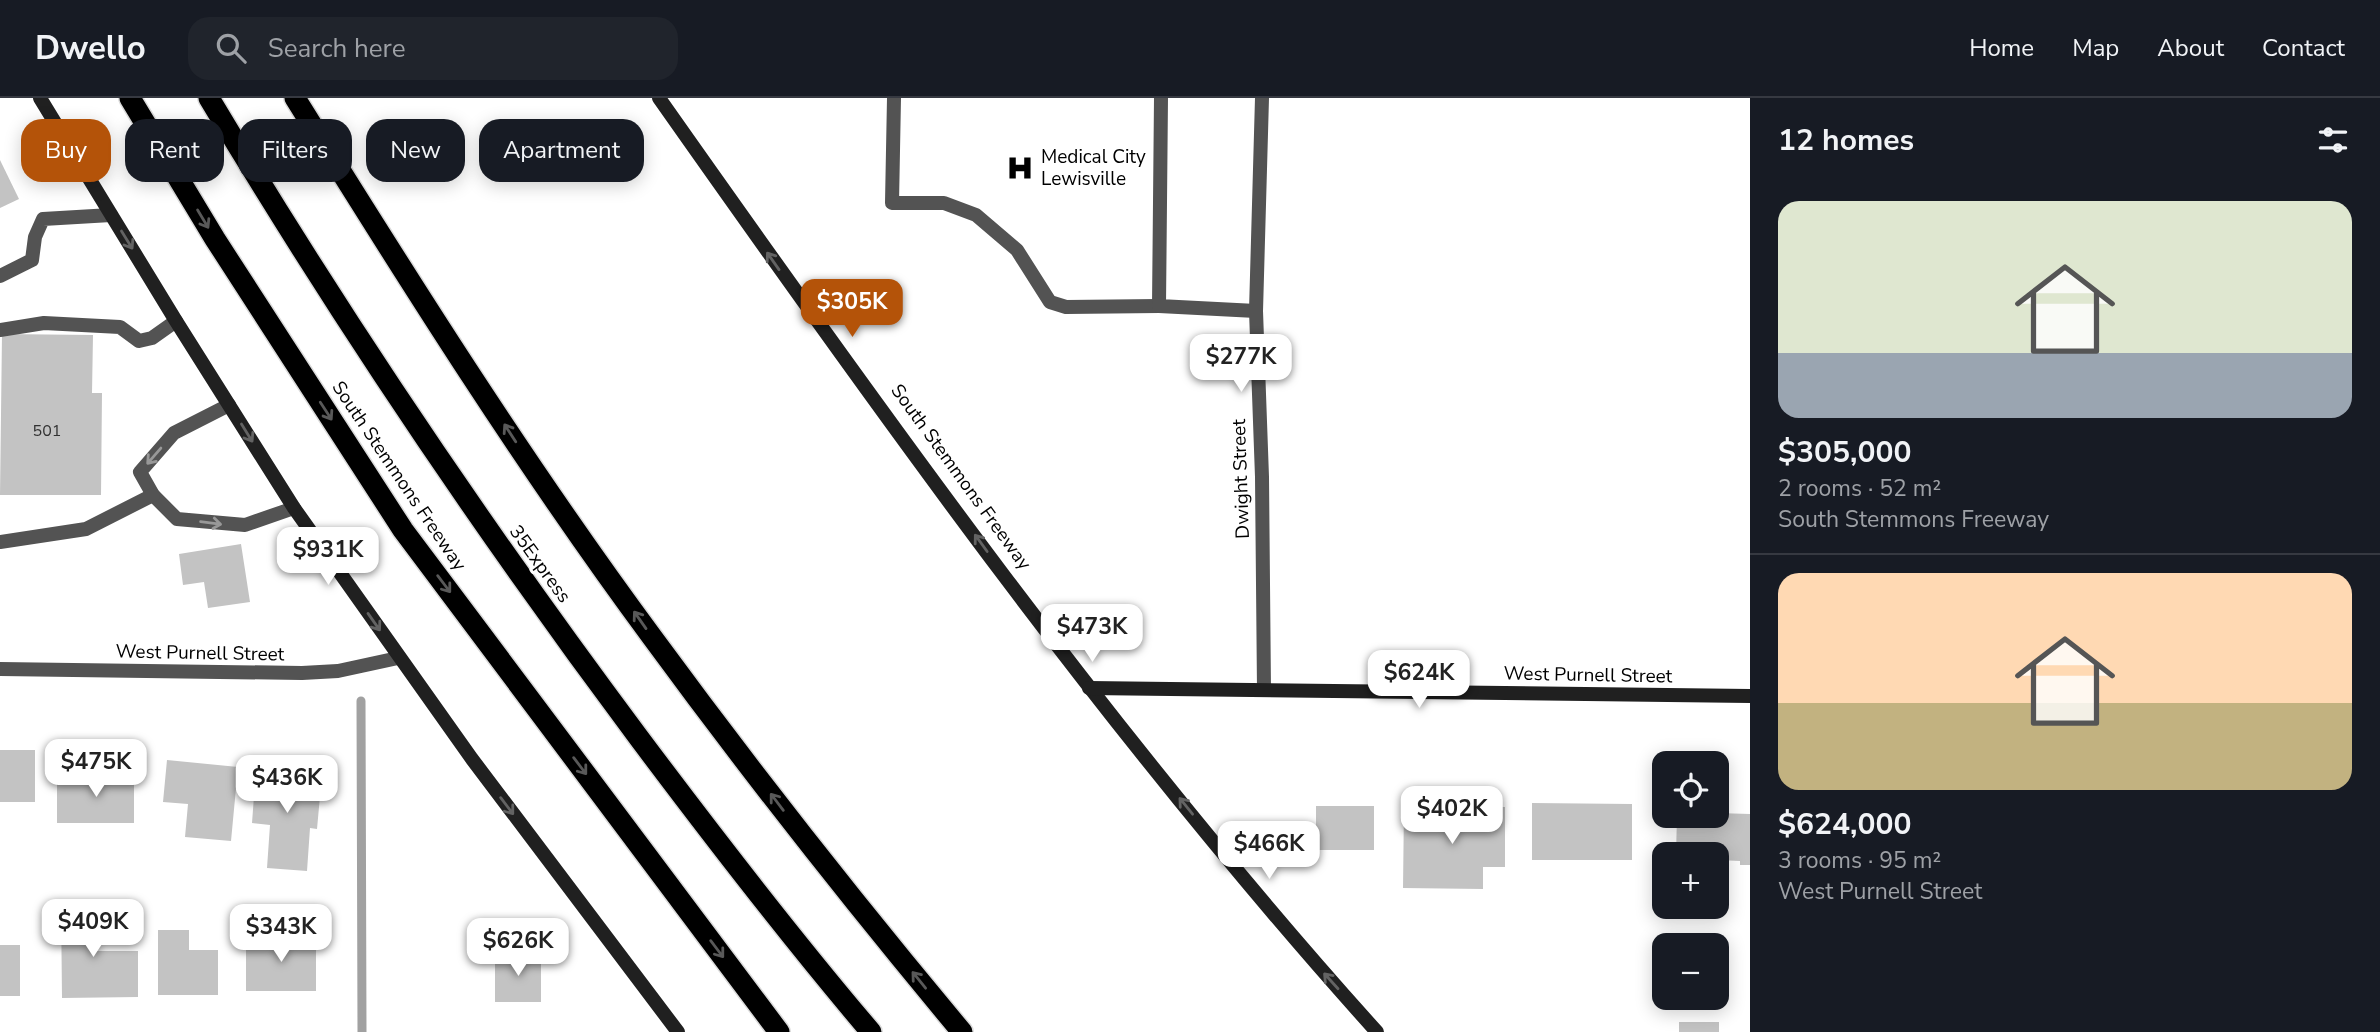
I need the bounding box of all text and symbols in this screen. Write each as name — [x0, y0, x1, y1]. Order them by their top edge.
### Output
search box — [188, 17, 678, 80]
text: Dwello — [35, 26, 146, 71]
icon: search — [212, 29, 250, 67]
text: Search here — [268, 31, 406, 66]
text: Home — [1969, 32, 2034, 64]
text: Map — [2072, 32, 2119, 64]
text: About — [2157, 32, 2224, 64]
text: Contact — [2262, 32, 2345, 64]
chip: Buy — [21, 119, 111, 182]
chip: Rent — [125, 119, 224, 182]
chip: Filters — [238, 119, 352, 182]
chip: New — [366, 119, 465, 182]
chip: Apartment — [479, 119, 644, 182]
text: 12 homes — [1778, 120, 1914, 161]
icon: filters — [2314, 121, 2352, 159]
place label: Medical City Lewisville — [1041, 144, 1146, 192]
hospital icon: Medical City Lewisville — [1005, 153, 1035, 183]
one-way arrow — [197, 209, 211, 229]
one-way arrow — [120, 229, 134, 249]
icon: home — [2002, 246, 2128, 372]
one-way arrow — [766, 252, 780, 271]
pin: $305K — [803, 280, 901, 339]
text: $305K — [817, 286, 887, 317]
pin: $277K — [1192, 334, 1290, 394]
text: $277K — [1206, 341, 1276, 372]
street label: South Stemmons Freeway — [326, 376, 473, 576]
street label: South Stemmons Freeway — [885, 379, 1037, 575]
one-way arrow — [319, 401, 334, 420]
street label: Dwight Street — [1226, 418, 1256, 539]
house number: 501 — [33, 420, 61, 442]
one-way arrow — [240, 422, 254, 442]
one-way arrow — [503, 424, 517, 444]
text: $305,000 — [1778, 432, 1911, 473]
one-way arrow — [146, 447, 162, 465]
text: 2 rooms · 52 m² — [1778, 473, 1941, 504]
text: South Stemmons Freeway — [1778, 504, 2049, 535]
one-way arrow — [199, 517, 222, 530]
street label: 35Express — [503, 520, 577, 608]
pin: $931K — [279, 528, 377, 587]
text: $931K — [293, 534, 363, 565]
one-way arrow — [973, 534, 988, 553]
one-way arrow — [436, 575, 451, 594]
pin: $473K — [1043, 604, 1141, 664]
one-way arrow — [633, 611, 647, 630]
text: $473K — [1057, 611, 1127, 642]
one-way arrow — [367, 612, 381, 631]
icon: home — [2002, 618, 2128, 744]
street label: West Purnell Street — [115, 639, 285, 667]
pin: $624K — [1370, 650, 1468, 710]
text: $624K — [1384, 657, 1454, 688]
street label: West Purnell Street — [1503, 661, 1673, 689]
pin: $475K — [47, 740, 145, 799]
text: $475K — [61, 746, 131, 777]
map controls — [1652, 751, 1729, 1010]
button: locate — [1652, 751, 1729, 828]
pin: $436K — [238, 756, 336, 815]
one-way arrow — [573, 757, 588, 775]
text: $436K — [252, 762, 322, 793]
pin: $402K — [1403, 786, 1501, 846]
one-way arrow — [770, 792, 785, 811]
text: $402K — [1417, 793, 1487, 824]
one-way arrow — [500, 796, 514, 815]
one-way arrow — [1178, 798, 1193, 816]
text: $624,000 — [1778, 804, 1911, 845]
pin: $466K — [1220, 822, 1318, 881]
text: $466K — [1234, 828, 1304, 859]
button: + — [1652, 842, 1729, 919]
text: 3 rooms · 95 m² — [1778, 845, 1941, 876]
text: West Purnell Street — [1778, 876, 1982, 907]
pin: $409K — [44, 900, 142, 959]
pin: $343K — [232, 904, 330, 964]
text: $409K — [58, 906, 128, 937]
text: $343K — [246, 911, 316, 942]
pin: $626K — [469, 918, 567, 978]
text: $626K — [483, 925, 553, 956]
button: − — [1652, 933, 1729, 1010]
one-way arrow — [709, 939, 724, 957]
one-way arrow — [911, 971, 926, 989]
one-way arrow — [1323, 972, 1339, 990]

